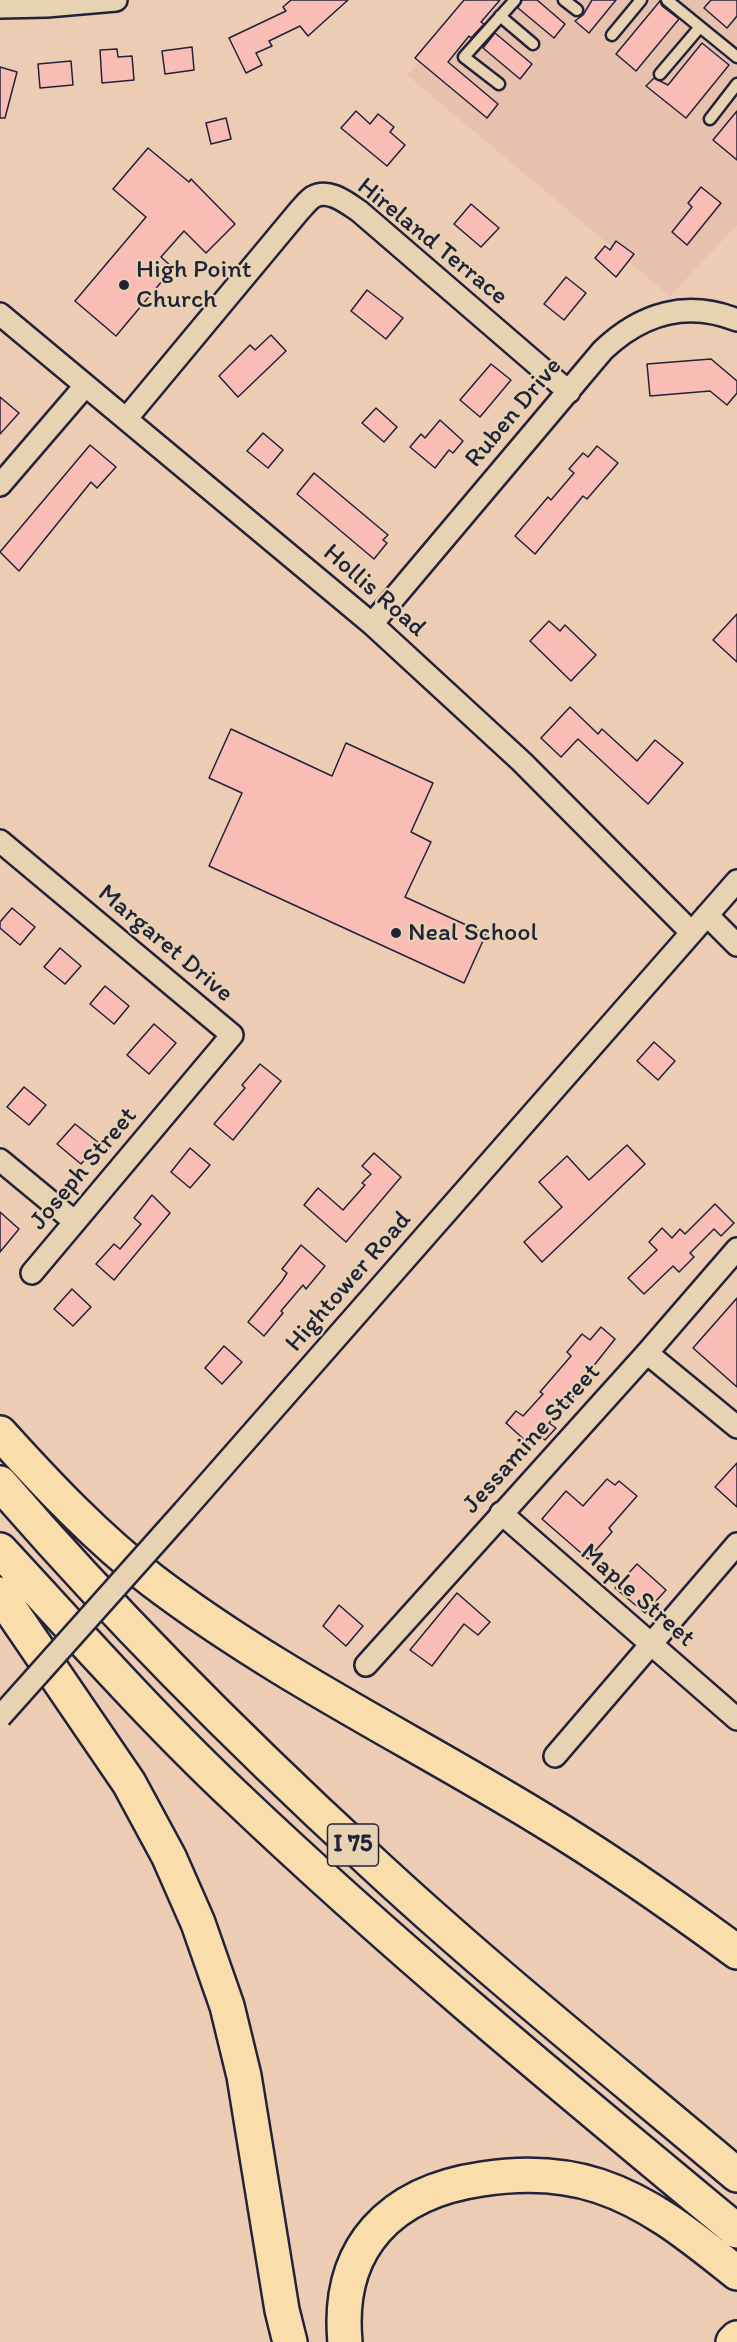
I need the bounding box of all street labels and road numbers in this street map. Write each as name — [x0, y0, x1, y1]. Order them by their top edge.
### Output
street label: Hireland Terrace — [350, 172, 514, 312]
street label: Ruben Drive — [459, 352, 569, 474]
street label: Hollis Road — [316, 538, 432, 644]
street label: Margaret Drive — [91, 878, 239, 1010]
street label: Joseph Street — [24, 1101, 144, 1237]
street label: Hightower Road — [279, 1205, 419, 1359]
street label: Jessamine Street — [456, 1358, 608, 1520]
street label: Maple Street — [573, 1538, 701, 1654]
road number: I 75 — [328, 1824, 378, 1866]

